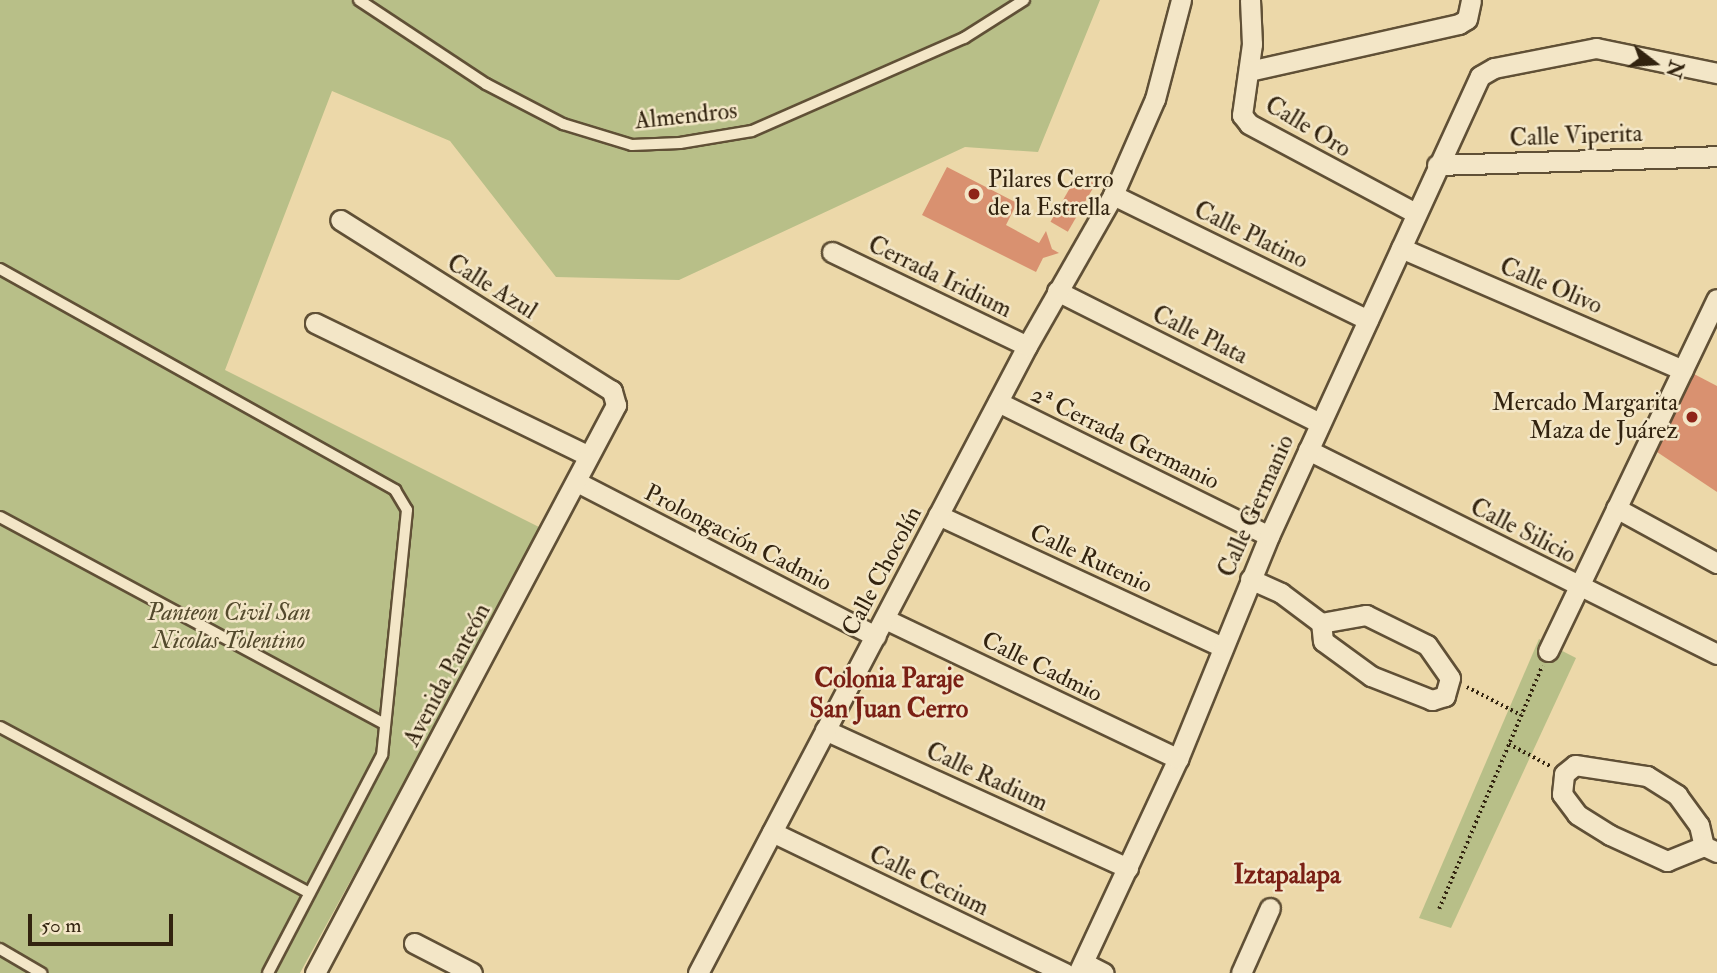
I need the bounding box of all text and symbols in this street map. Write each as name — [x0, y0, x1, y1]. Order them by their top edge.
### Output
north arrow — [1619, 28, 1689, 98]
text: N — [1660, 57, 1688, 81]
street label: Calle Oro — [1260, 90, 1356, 164]
street label: Almendros — [633, 96, 739, 136]
street label: Calle Viperita — [1509, 119, 1643, 153]
place label: Pilares Cerro de la Estrella — [988, 166, 1113, 222]
marker: Pilares Cerro de la Estrella — [966, 186, 982, 202]
street label: Calle Platino — [1190, 195, 1312, 275]
street label: Cerrada Iridium — [864, 230, 1016, 324]
street label: Calle Azul — [442, 248, 542, 326]
street label: Calle Olivo — [1496, 252, 1606, 320]
street label: Calle Plata — [1148, 300, 1252, 370]
street label: 2ª Cerrada Germanio — [1026, 380, 1224, 496]
place label: Mercado Margarita Maza de Juárez — [1492, 389, 1678, 445]
marker: Mercado Margarita Maza de Juárez — [1684, 409, 1700, 425]
street label: Calle Germanio — [1212, 431, 1300, 581]
street label: Prolongación Cadmio — [640, 478, 836, 598]
street label: Calle Silicio — [1466, 492, 1580, 570]
street label: Calle Chocolín — [836, 501, 928, 641]
street label: Calle Rutenio — [1025, 518, 1157, 600]
park label: Panteon Civil San Nicolas Tolentino — [147, 599, 311, 655]
street label: Avenida Panteón — [397, 599, 497, 751]
street label: Calle Cadmio — [977, 626, 1107, 708]
district label: Colonia Paraje San Juan Cerro — [810, 664, 968, 726]
street label: Calle Radium — [922, 736, 1052, 818]
street label: Calle Cecium — [865, 840, 993, 922]
district label: Iztapalapa — [1233, 860, 1341, 892]
scale bar — [32, 900, 177, 944]
text: 50 m — [41, 912, 82, 939]

